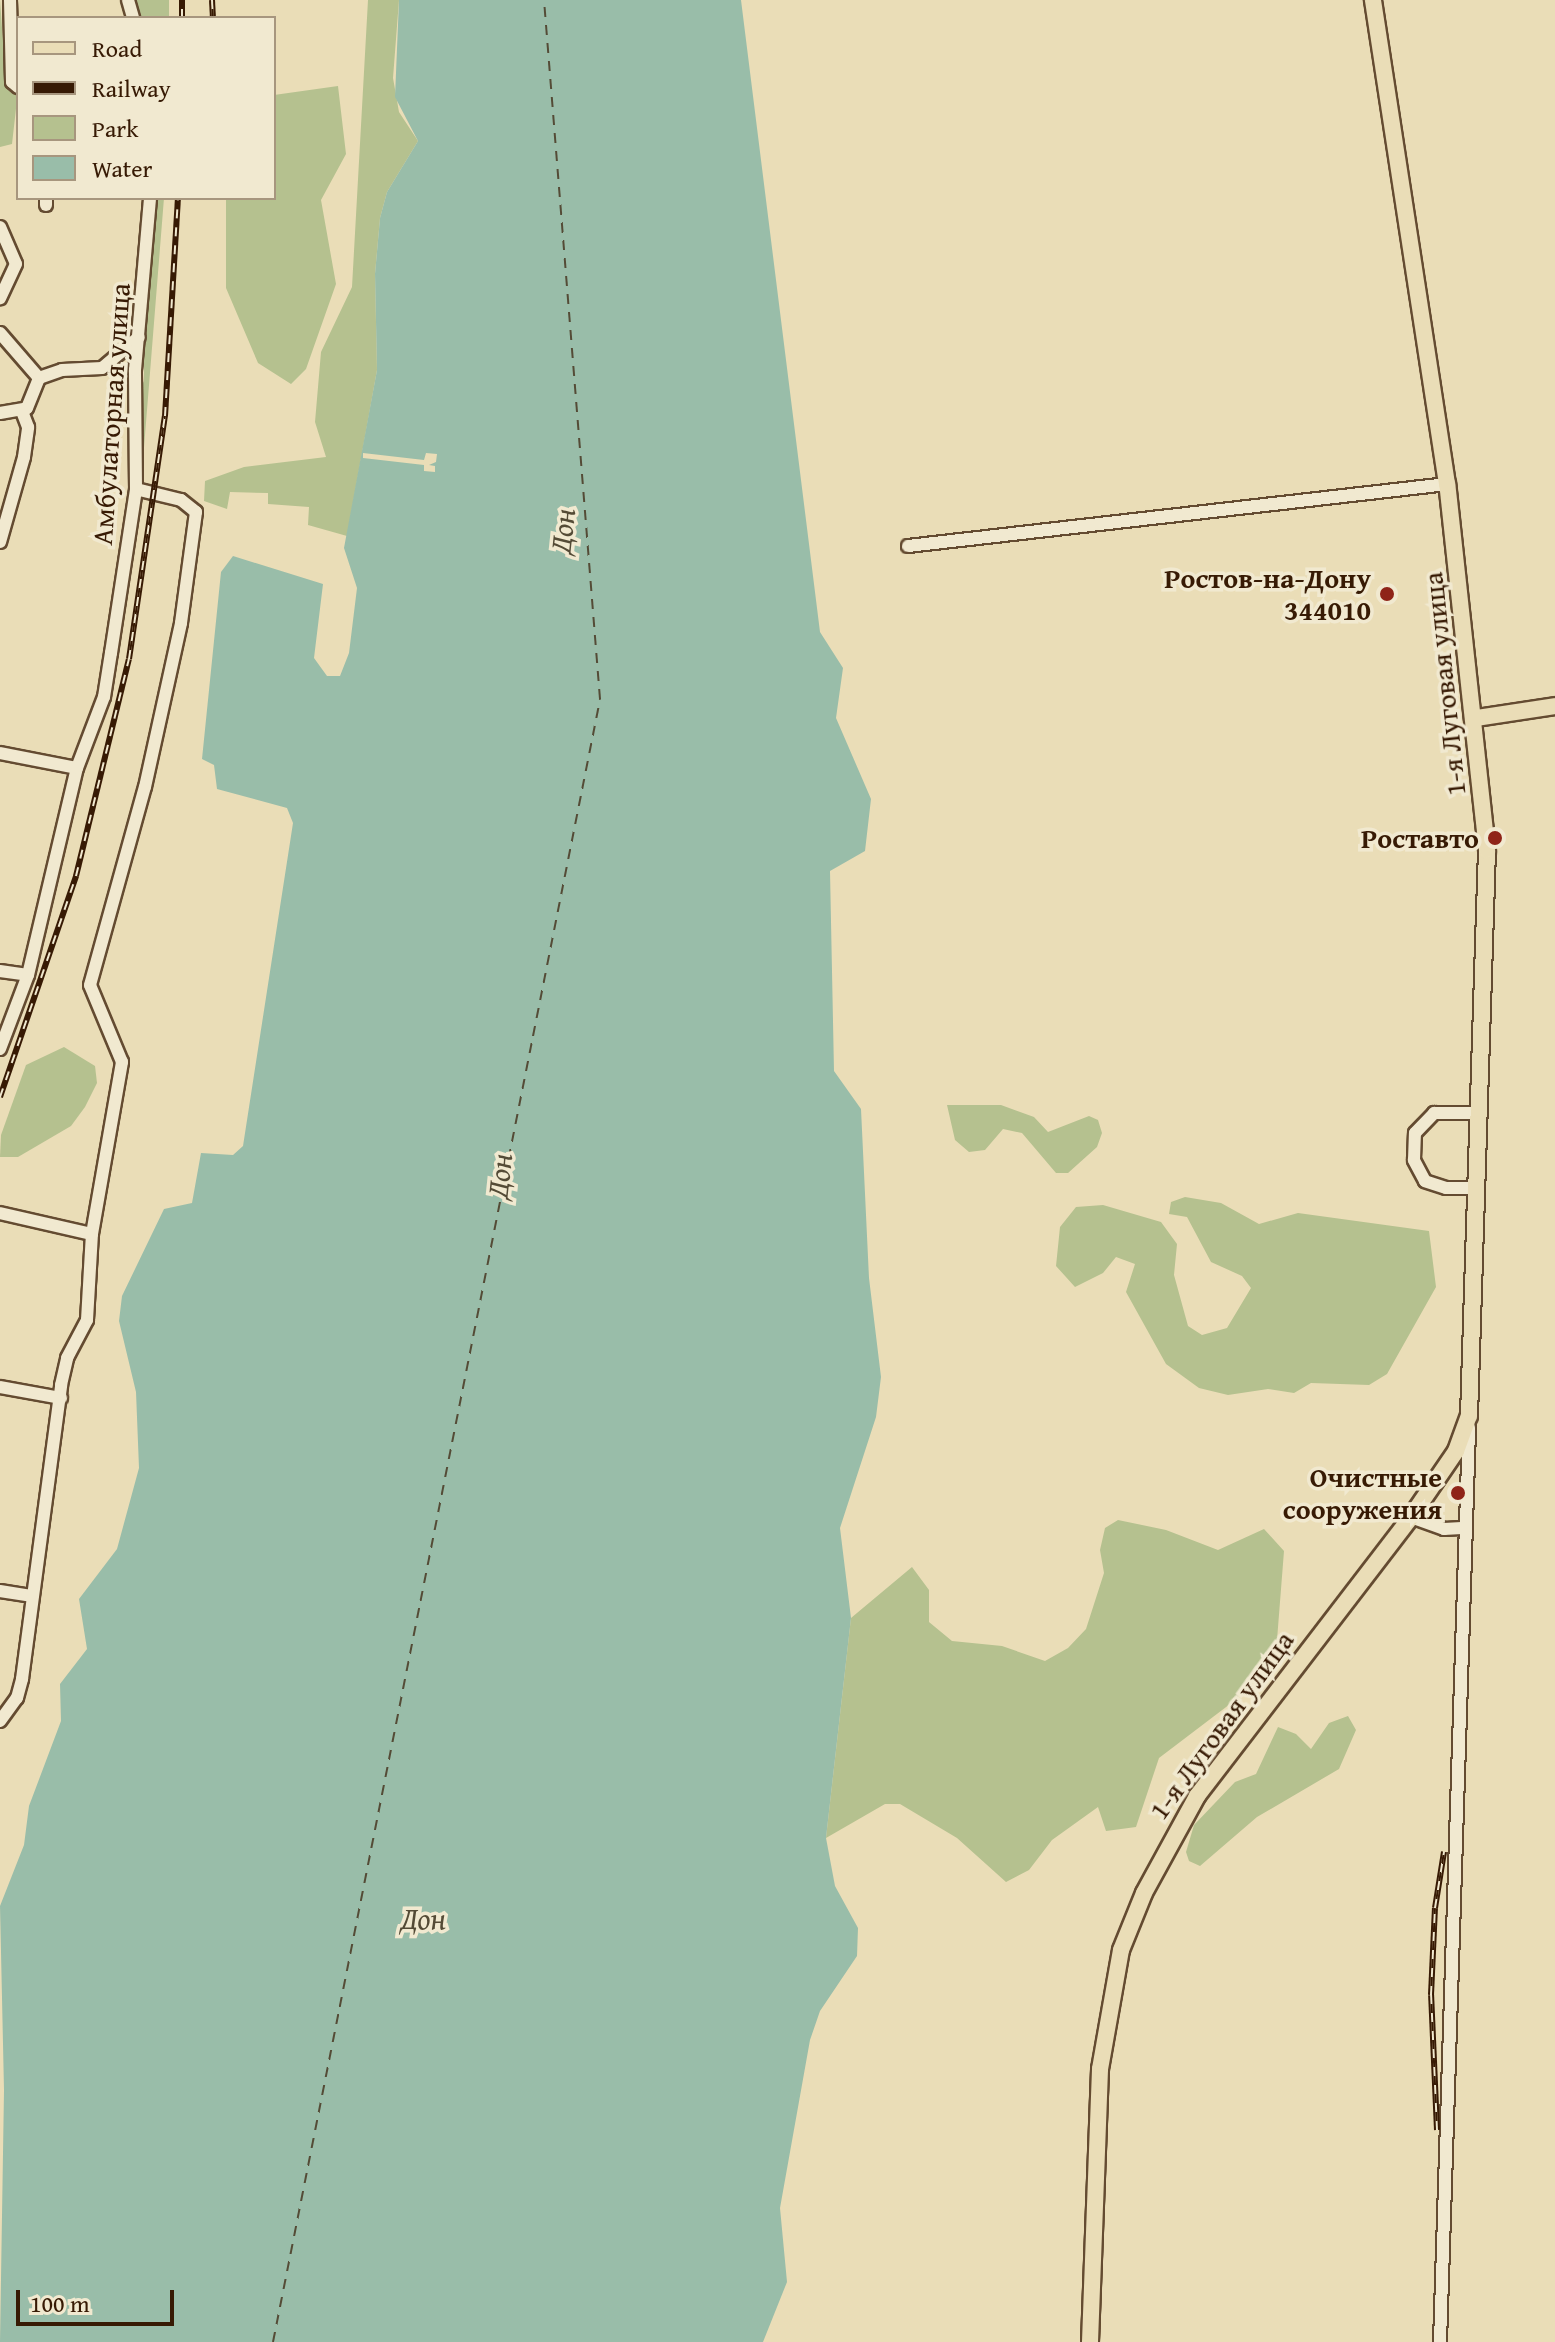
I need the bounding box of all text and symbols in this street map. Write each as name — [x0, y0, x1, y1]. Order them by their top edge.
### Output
legend — [16, 16, 276, 200]
text: Road — [92, 31, 142, 66]
text: Railway — [92, 71, 171, 106]
text: Park — [92, 111, 138, 146]
text: Water — [92, 151, 152, 186]
street label: Амбулаторная улица — [85, 282, 137, 546]
water label: Дон — [542, 507, 582, 555]
place label: Ростов-на-Дону 344010 — [1164, 561, 1371, 627]
street label: 1-я Луговая улица — [1416, 571, 1472, 797]
marker: Ростов-на-Дону 344010 — [1378, 585, 1396, 603]
place label: Роставто — [1361, 821, 1479, 855]
marker: Роставто — [1486, 829, 1504, 847]
water label: Дон — [479, 1152, 519, 1200]
place label: Очистные сооружения — [1283, 1460, 1442, 1526]
marker: Очистные сооружения — [1449, 1484, 1467, 1502]
street label: 1-я Луговая улица — [1141, 1624, 1301, 1826]
water label: Дон — [400, 1900, 446, 1936]
scale bar — [20, 2274, 178, 2324]
text: 100 m — [30, 2286, 90, 2321]

